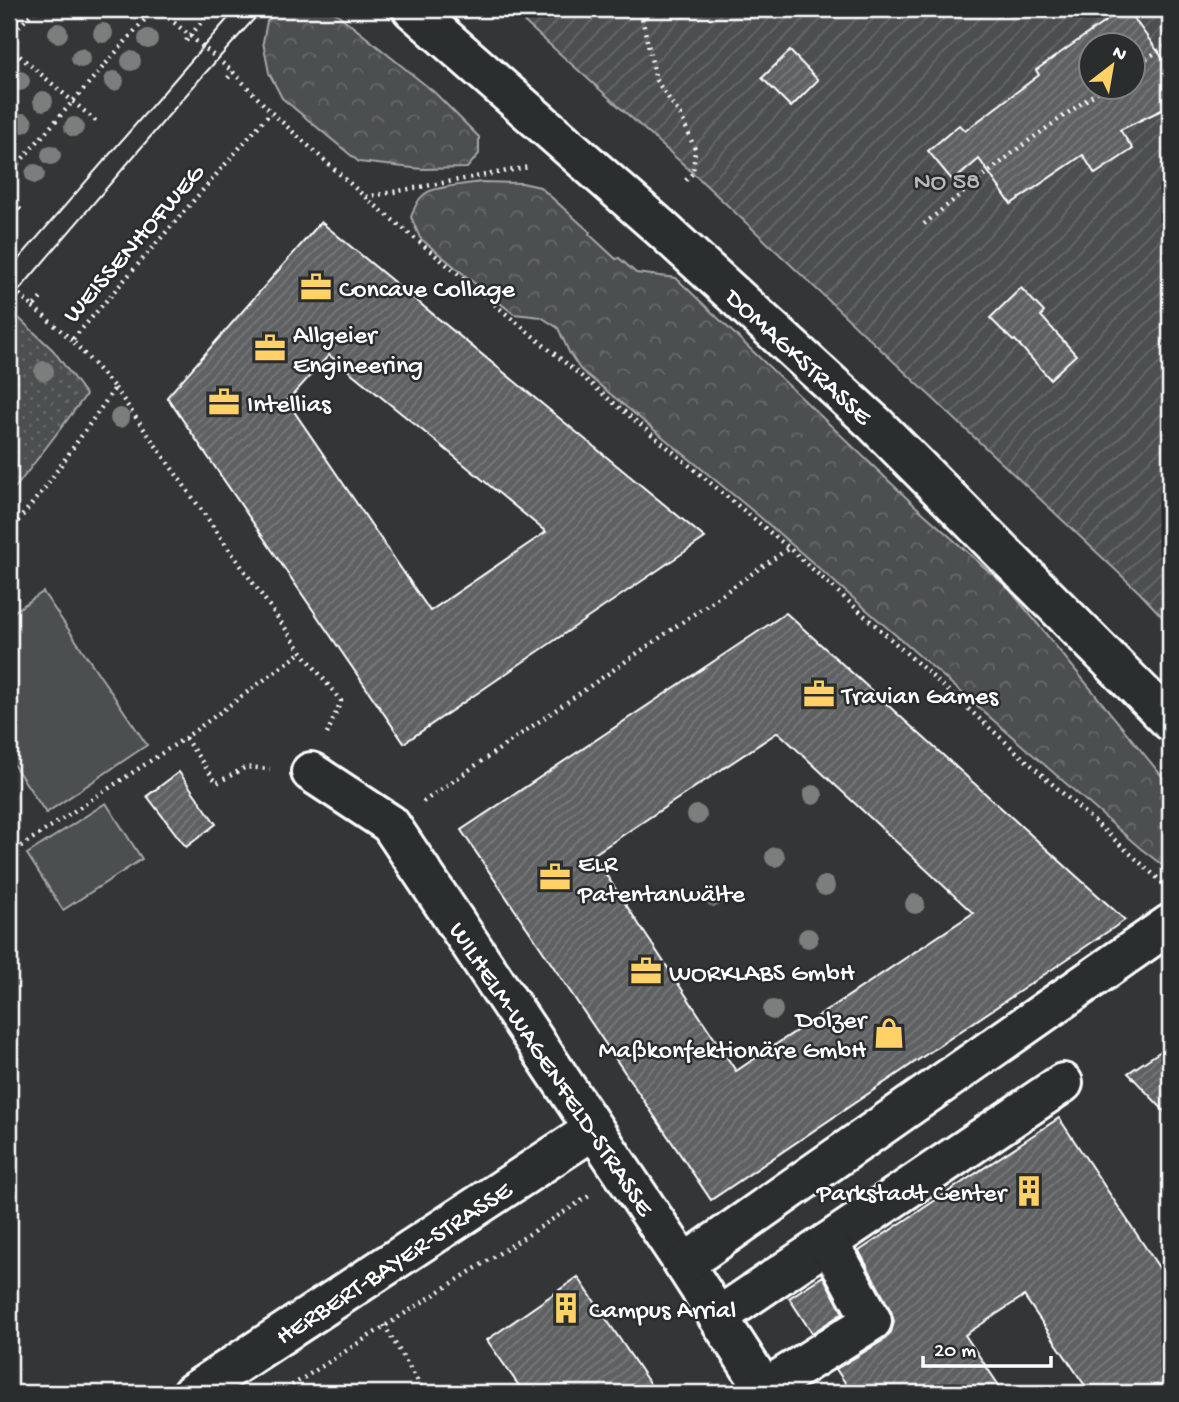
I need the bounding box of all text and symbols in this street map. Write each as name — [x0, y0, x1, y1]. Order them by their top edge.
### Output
north arrow — [1078, 32, 1148, 102]
text: N — [1108, 41, 1130, 67]
street label: WEISSENHOFWEG — [58, 158, 214, 331]
park label: NO 58 — [914, 168, 980, 199]
office icon: Concave Collage — [299, 270, 333, 304]
place label: Concave Collage — [339, 276, 516, 307]
street label: DOMAGKSTRASSE — [716, 282, 877, 434]
place label: Allgeier Engineering — [293, 322, 423, 383]
office icon: Allgeier Engineering — [253, 331, 287, 365]
office icon: Intellias — [207, 385, 241, 419]
place label: Intellias — [247, 391, 332, 422]
office icon: Travian Games — [802, 677, 836, 711]
place label: Travian Games — [840, 683, 999, 714]
place label: ELR Patentanwälte — [577, 851, 745, 912]
office icon: ELR Patentanwälte — [538, 860, 572, 894]
street label: WILHELM-WAGENFELD-STRASSE — [440, 917, 659, 1224]
office icon: WORKLABS GmbH — [629, 954, 663, 988]
place label: WORKLABS GmbH — [669, 960, 855, 991]
place label: Dolzer Maßkonfektionäre GmbH — [599, 1007, 869, 1068]
shop icon: Dolzer Maßkonfektionäre GmbH — [872, 1016, 906, 1050]
building icon: Parkstadt Center — [1012, 1174, 1046, 1208]
street label: HERBERT-BAYER-STRASSE — [271, 1176, 520, 1354]
place label: Parkstadt Center — [816, 1180, 1009, 1211]
building icon: Campus Arrial — [549, 1291, 583, 1325]
place label: Campus Arrial — [589, 1297, 736, 1328]
scale bar — [923, 1325, 1051, 1369]
text: 20 m — [934, 1340, 976, 1365]

